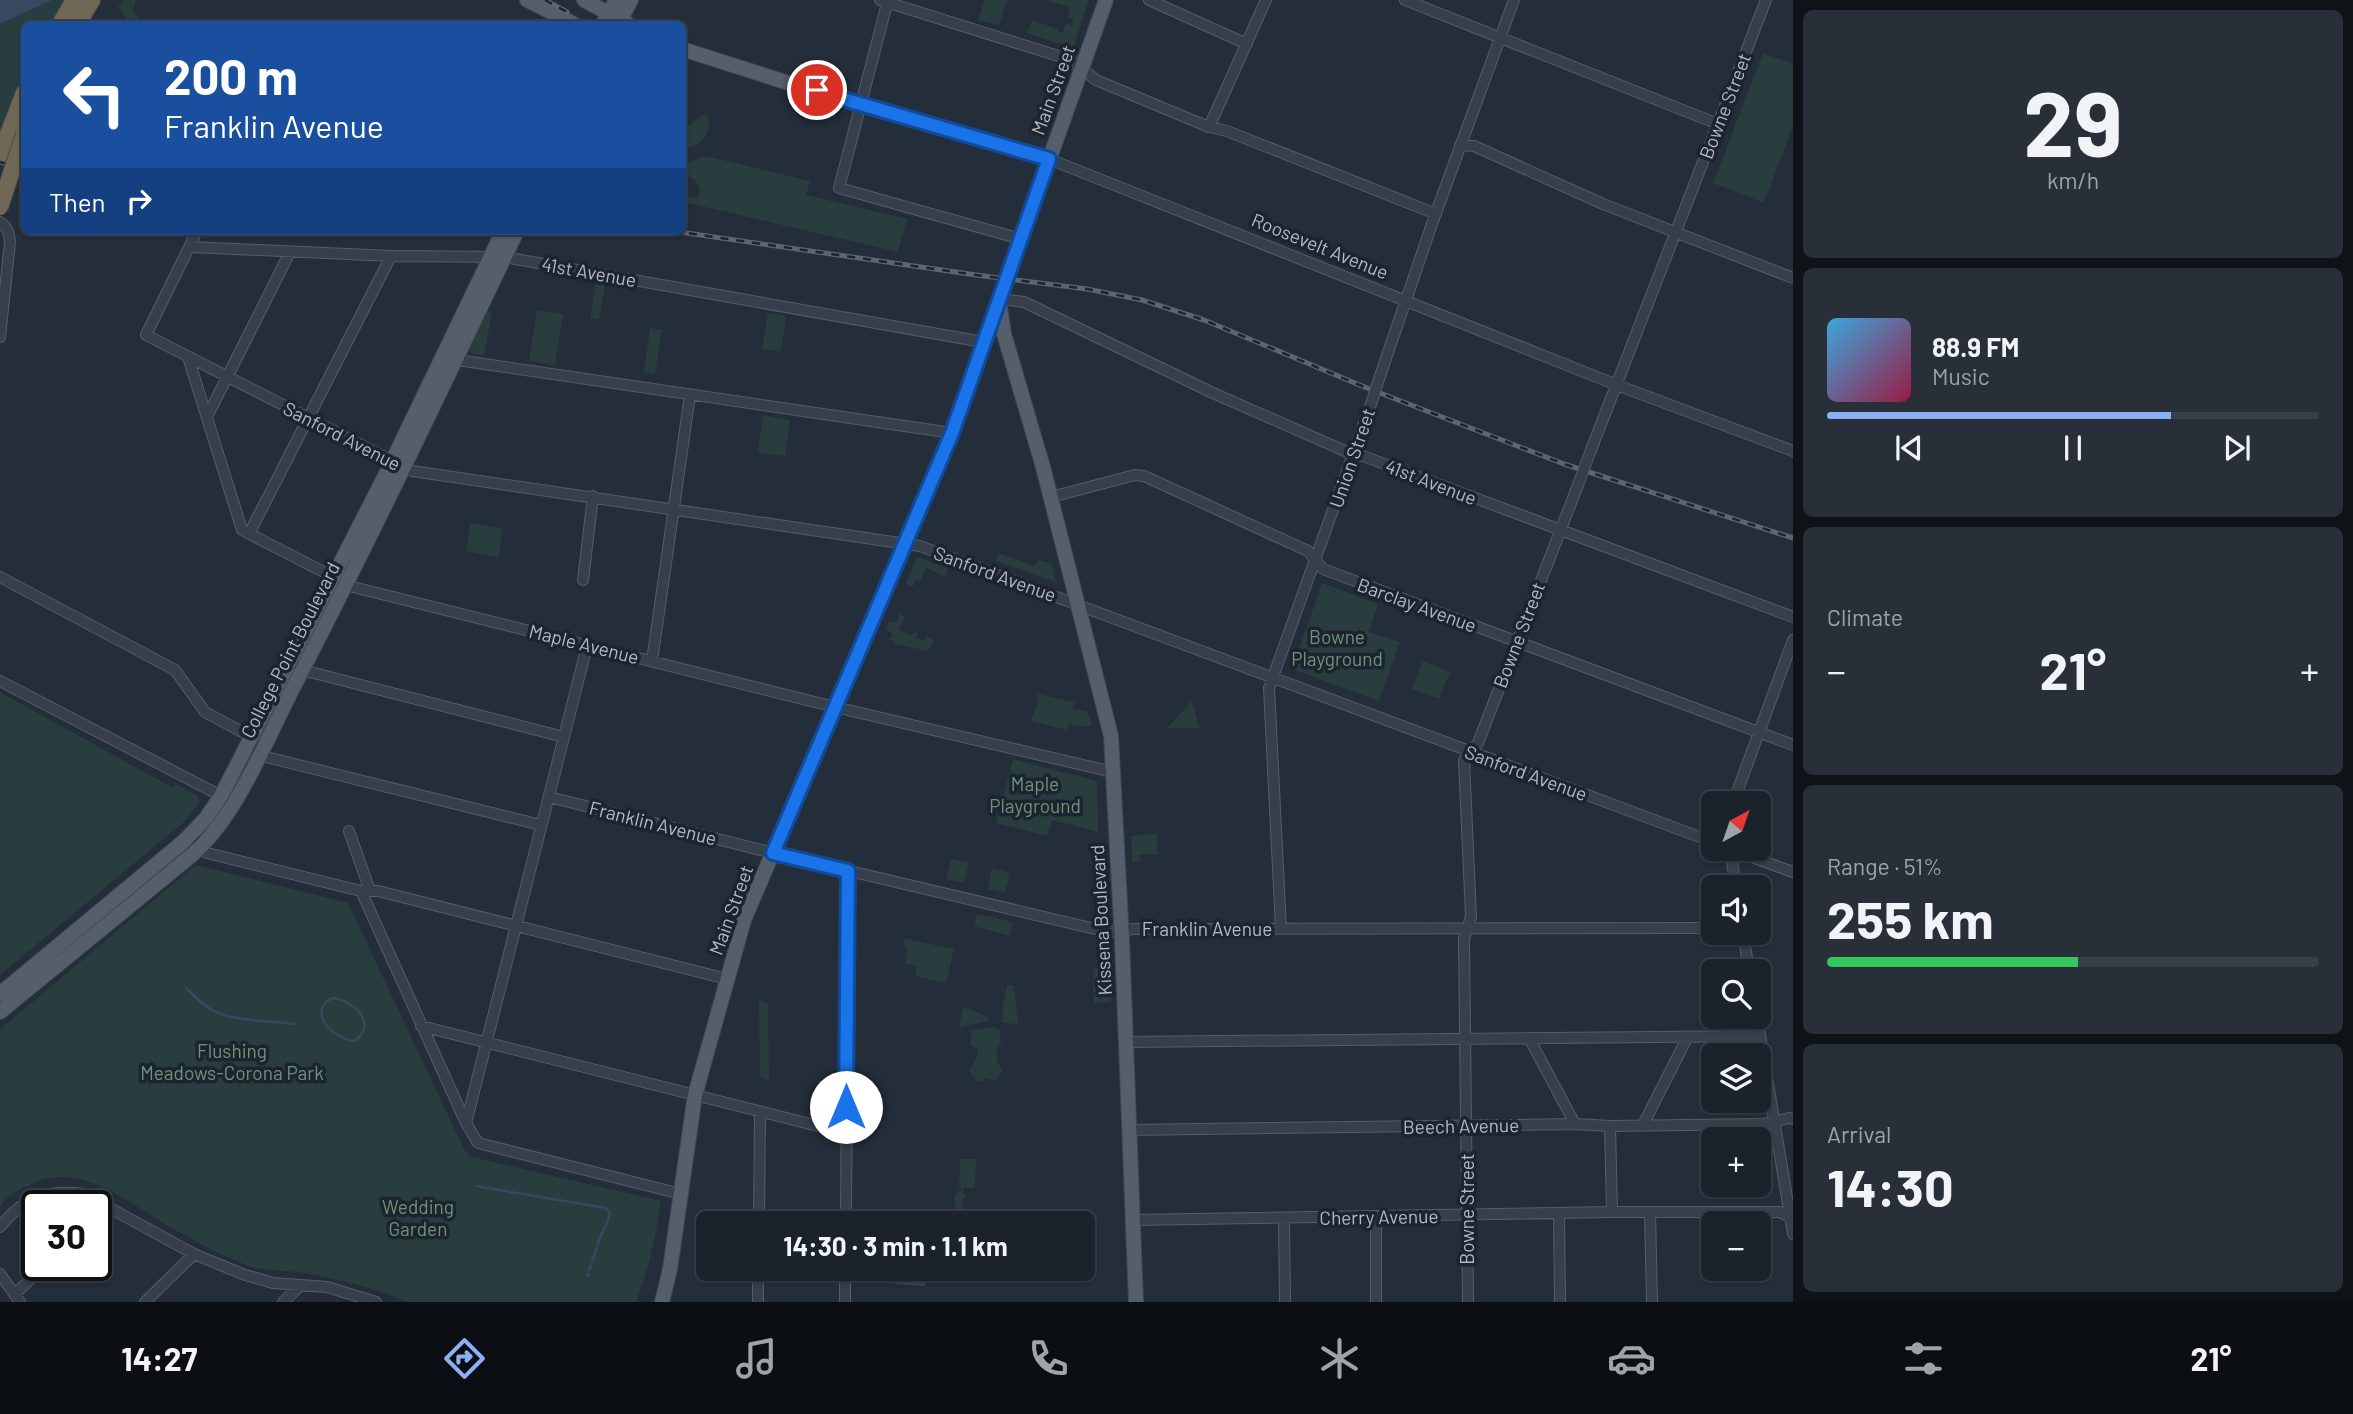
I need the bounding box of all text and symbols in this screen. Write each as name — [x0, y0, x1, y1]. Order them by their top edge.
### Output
street label: Main Street — [1026, 42, 1079, 138]
text: 200 m — [164, 46, 298, 105]
icon: left — [49, 49, 140, 140]
street label: Bowne Street — [1694, 50, 1755, 162]
pin — [787, 60, 847, 120]
text: 29 — [2023, 66, 2123, 175]
icon: arrive — [798, 71, 836, 109]
text: Franklin Avenue — [164, 106, 384, 144]
text: km/h — [2047, 166, 2099, 194]
icon: right — [120, 182, 158, 220]
text: Then — [49, 186, 106, 217]
street label: Roosevelt Avenue — [1248, 208, 1392, 283]
street label: 41st Avenue — [540, 252, 638, 291]
text: 88.9 FM — [1932, 331, 2019, 362]
text: Music — [1932, 362, 1990, 390]
street label: Sanford Avenue — [280, 396, 405, 475]
street label: Union Street — [1324, 405, 1379, 511]
icon: previous — [1890, 429, 1928, 467]
icon: pause — [2054, 429, 2092, 467]
icon: next — [2218, 429, 2256, 467]
street label: 41st Avenue — [1382, 454, 1480, 509]
street label: Sanford Avenue — [931, 541, 1060, 606]
street label: College Point Boulevard — [235, 558, 344, 742]
street label: Barclay Avenue — [1354, 572, 1480, 637]
street label: Bowne Street — [1488, 579, 1549, 691]
text: Climate — [1827, 603, 1903, 631]
street label: Maple Avenue — [527, 619, 641, 668]
park label: Bowne Playground — [1291, 625, 1383, 670]
text: 21° — [2040, 638, 2106, 700]
text: − — [1827, 647, 1846, 693]
text: + — [2300, 647, 2319, 693]
street label: Sanford Avenue — [1462, 740, 1591, 805]
park label: Maple Playground — [989, 772, 1081, 817]
north arrow — [1701, 791, 1771, 861]
map controls — [1701, 791, 1771, 1281]
street label: Franklin Avenue — [587, 796, 719, 849]
street label: Kissena Boulevard — [1085, 844, 1116, 996]
text: Range · 51% — [1827, 852, 1943, 880]
street label: Main Street — [704, 862, 757, 958]
button: sound — [1701, 875, 1771, 945]
text: 255 km — [1827, 887, 1994, 949]
street label: Franklin Avenue — [1142, 917, 1272, 940]
button: search — [1701, 959, 1771, 1029]
park label: Flushing Meadows-Corona Park — [140, 1039, 324, 1084]
button: layers — [1701, 1043, 1771, 1113]
position arrow — [809, 1070, 883, 1144]
street label: Beech Avenue — [1403, 1113, 1519, 1138]
text: Arrival — [1827, 1120, 1891, 1148]
button: + — [1701, 1127, 1771, 1197]
street label: Bowne Street — [1455, 1153, 1478, 1265]
text: 14:30 — [1827, 1155, 1954, 1217]
speed limit sign: 30 — [21, 1190, 112, 1281]
park label: Wedding Garden — [382, 1195, 454, 1240]
street label: Cherry Avenue — [1319, 1204, 1439, 1229]
button: − — [1701, 1211, 1771, 1281]
text: 14:30 · 3 min · 1.1 km — [783, 1230, 1008, 1261]
icon: directions — [440, 1334, 489, 1383]
icon: music — [732, 1334, 781, 1383]
icon: phone — [1024, 1334, 1073, 1383]
icon: climate — [1315, 1334, 1364, 1383]
icon: car — [1607, 1334, 1656, 1383]
icon: filters — [1899, 1334, 1948, 1383]
text: 14:27 — [121, 1339, 198, 1377]
text: 21° — [2191, 1339, 2232, 1377]

